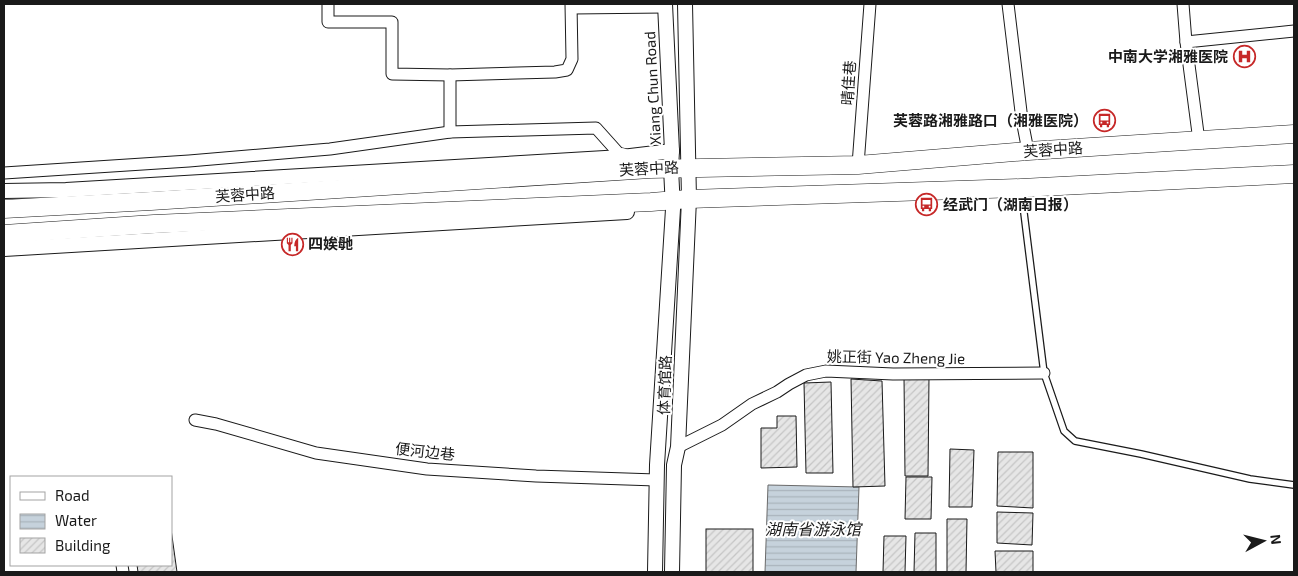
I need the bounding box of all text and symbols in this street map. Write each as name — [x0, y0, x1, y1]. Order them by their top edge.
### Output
street label: Xiang Chun Road — [640, 31, 664, 145]
hospital icon: 中南大学湘雅医院 — [1232, 45, 1256, 69]
place label: 中南大学湘雅医院 — [1108, 47, 1228, 65]
street label: 晴佳巷 — [837, 60, 859, 106]
bus stop icon: 芙蓉路湘雅路口（湘雅医院） — [1092, 109, 1116, 133]
place label: 芙蓉路湘雅路口（湘雅医院） — [893, 111, 1088, 129]
street label: 芙蓉中路 — [1022, 138, 1083, 160]
street label: 芙蓉中路 — [619, 157, 679, 179]
street label: 芙蓉中路 — [214, 183, 275, 205]
bus stop icon: 经武门（湖南日报） — [915, 193, 939, 217]
place label: 经武门（湖南日报） — [943, 195, 1078, 213]
restaurant icon: 四娭毑 — [280, 232, 304, 256]
place label: 四娭毑 — [308, 234, 353, 252]
street label: 姚正街 Yao Zheng Jie — [827, 347, 965, 367]
street label: 体育馆路 — [654, 355, 674, 415]
street label: 便河边巷 — [394, 439, 456, 463]
legend — [10, 476, 172, 566]
text: Road — [55, 486, 90, 504]
text: Water — [55, 511, 97, 529]
north arrow — [1238, 516, 1288, 566]
water label: 湖南省游泳馆 — [765, 519, 863, 538]
text: N — [1267, 533, 1285, 545]
text: Building — [55, 536, 111, 554]

